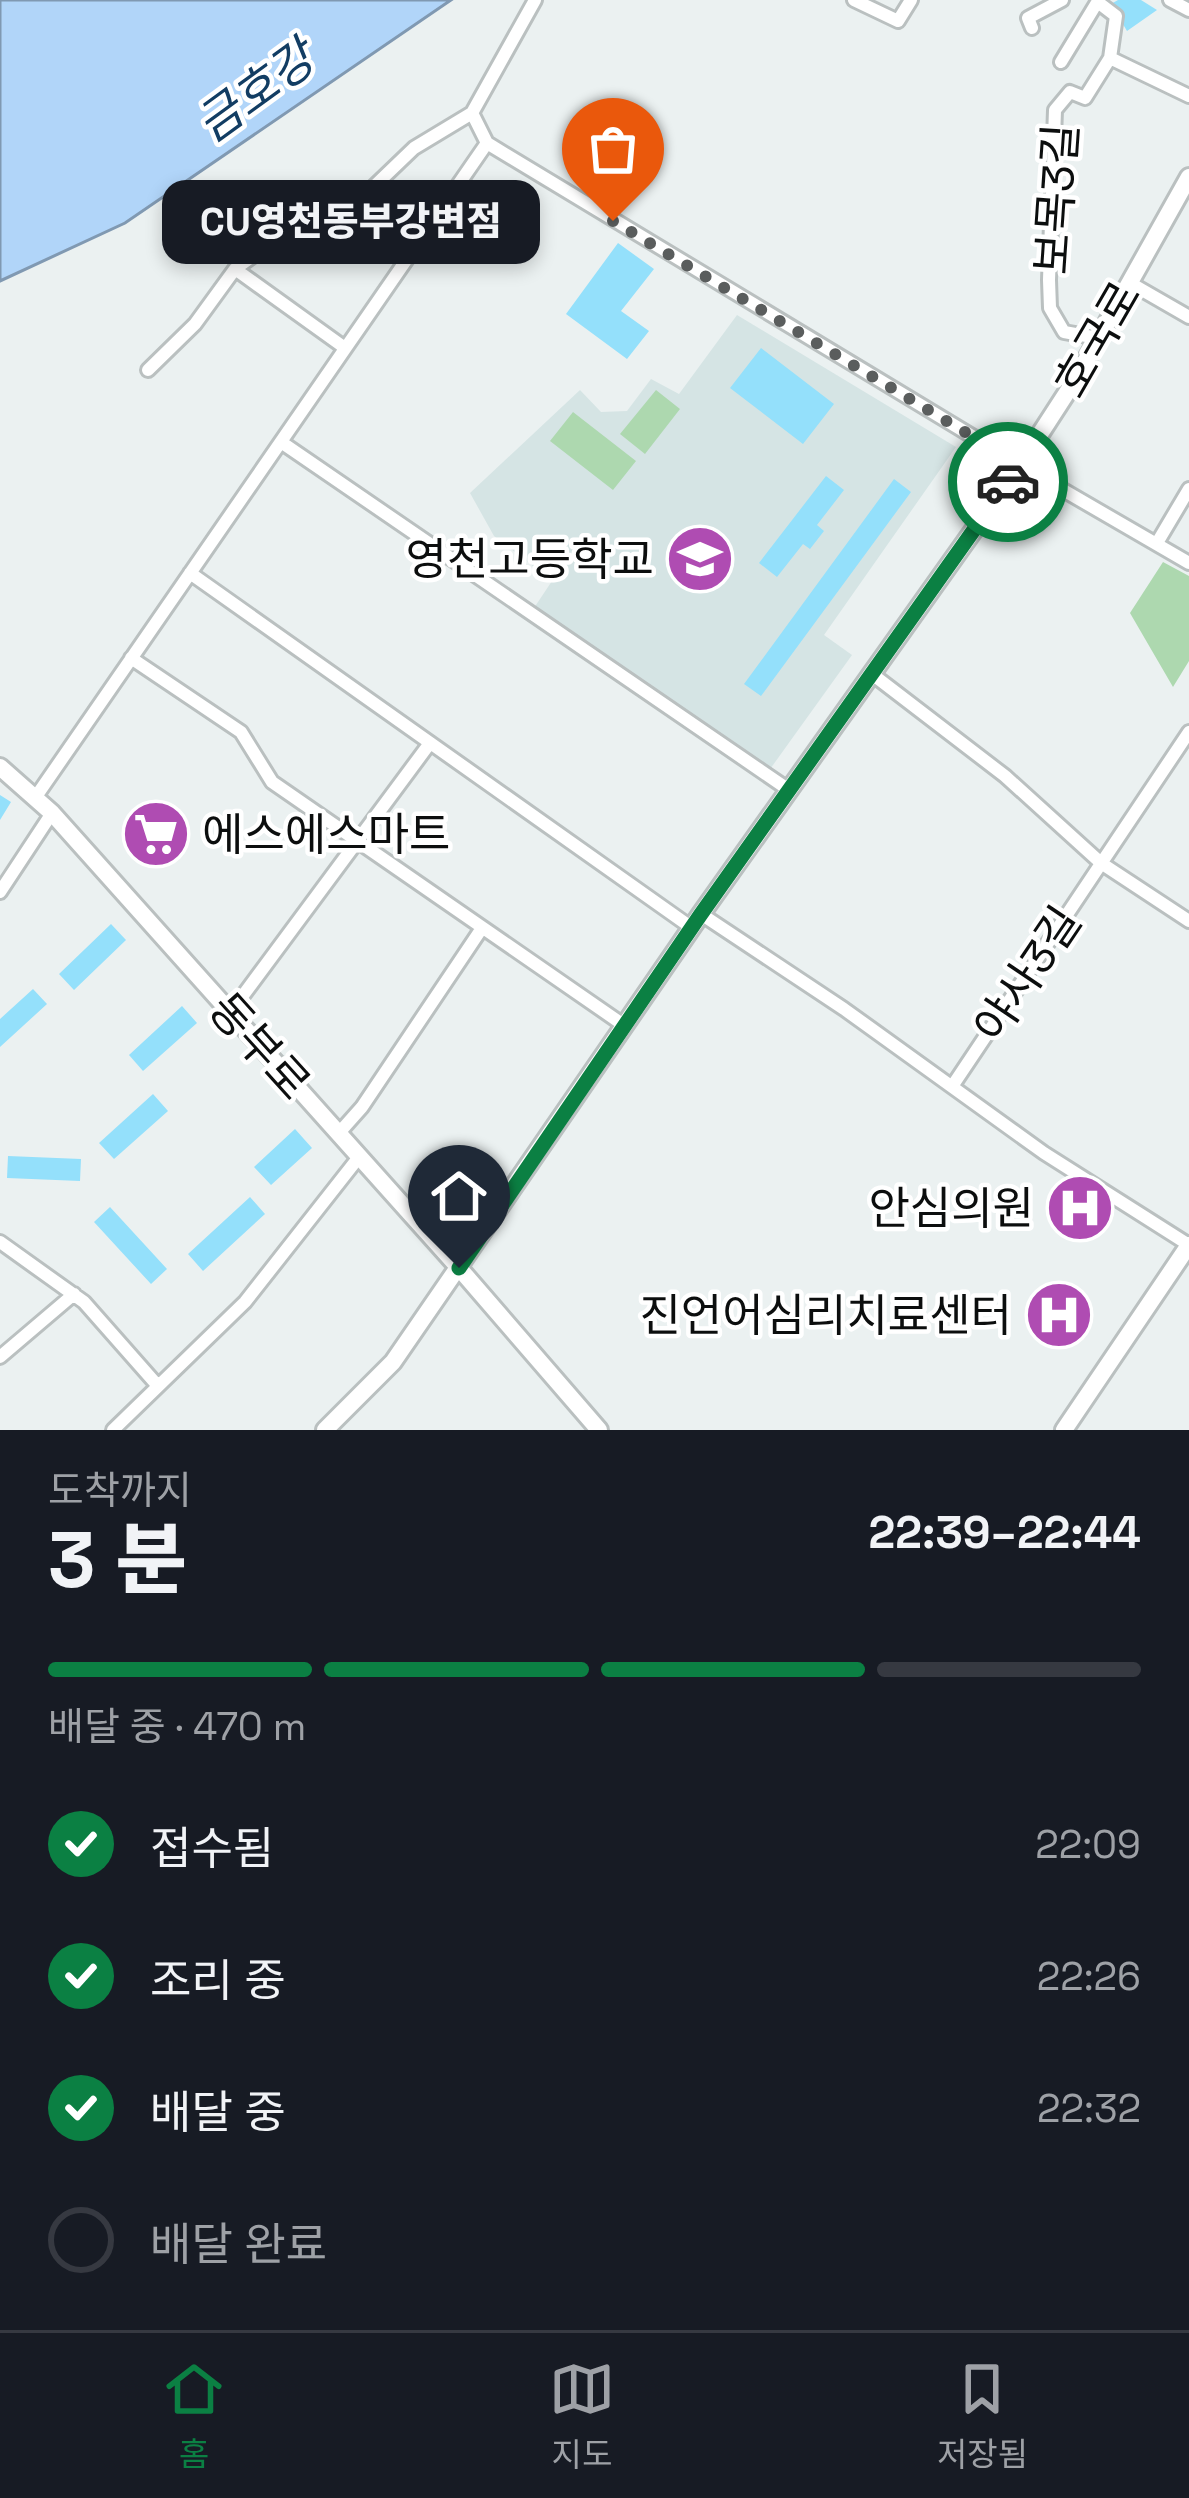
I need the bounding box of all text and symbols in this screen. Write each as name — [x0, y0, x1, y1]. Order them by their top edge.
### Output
water label: 금호강 — [184, 24, 332, 155]
pin — [562, 98, 664, 221]
icon: bag — [580, 116, 646, 182]
street label: 보목3길 — [1023, 122, 1090, 277]
callout: CU영천동부강변점 — [163, 179, 541, 263]
text: CU영천동부강변점 — [200, 197, 502, 246]
street label: 호국로 — [1042, 271, 1153, 407]
courier — [948, 422, 1068, 542]
icon: car — [975, 449, 1041, 515]
school or university icon: 영천고등학교 — [665, 524, 735, 594]
place label: 영천고등학교 — [406, 531, 654, 588]
supermarket icon: 에스에스마트 — [121, 799, 191, 869]
place label: 에스에스마트 — [202, 806, 450, 863]
street label: 야사3길 — [961, 896, 1093, 1053]
street label: 동부로 — [197, 981, 322, 1112]
pin — [408, 1145, 510, 1268]
icon: home — [426, 1163, 492, 1229]
hospital icon: 안심의원 — [1045, 1173, 1115, 1243]
place label: 안심의원 — [868, 1180, 1034, 1237]
hospital icon: 진언어심리치료센터 — [1024, 1280, 1094, 1350]
place label: 진언어심리치료센터 — [639, 1287, 1012, 1344]
text: 도착까지 — [48, 1466, 192, 1515]
text: 22:39–22:44 — [869, 1504, 1141, 1561]
text: 3 분 — [48, 1510, 187, 1610]
text: 배달 중 · 470 m — [48, 1702, 306, 1751]
icon: check — [48, 1811, 114, 1877]
text: 접수됨 — [150, 1820, 274, 1877]
text: 22:09 — [1035, 1820, 1141, 1869]
icon: check — [48, 1943, 114, 2009]
text: 조리 중 — [150, 1952, 286, 2009]
text: 22:26 — [1037, 1952, 1141, 2001]
icon: check — [48, 2075, 114, 2141]
text: 배달 중 — [150, 2084, 286, 2141]
text: 22:32 — [1037, 2084, 1141, 2133]
text: 배달 완료 — [150, 2216, 327, 2273]
tab: 홈 — [161, 2356, 227, 2476]
tab: 지도 — [549, 2356, 615, 2476]
tab: 저장됨 — [937, 2356, 1028, 2476]

